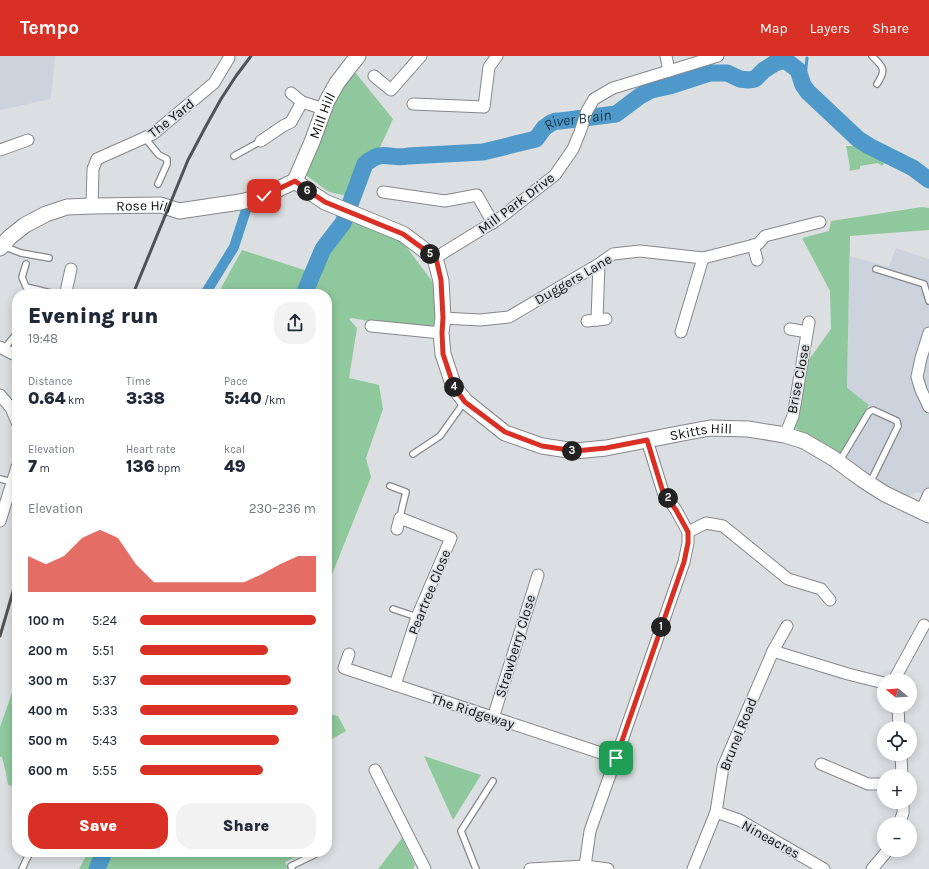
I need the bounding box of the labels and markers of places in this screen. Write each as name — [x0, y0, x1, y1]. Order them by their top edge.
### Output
pin — [247, 179, 281, 213]
pin: 6 — [297, 181, 317, 201]
pin: 5 — [420, 244, 440, 264]
pin: 4 — [444, 377, 464, 397]
pin: 3 — [562, 441, 582, 461]
pin: 2 — [658, 488, 678, 508]
pin: 1 — [651, 617, 671, 637]
pin — [599, 741, 633, 775]

